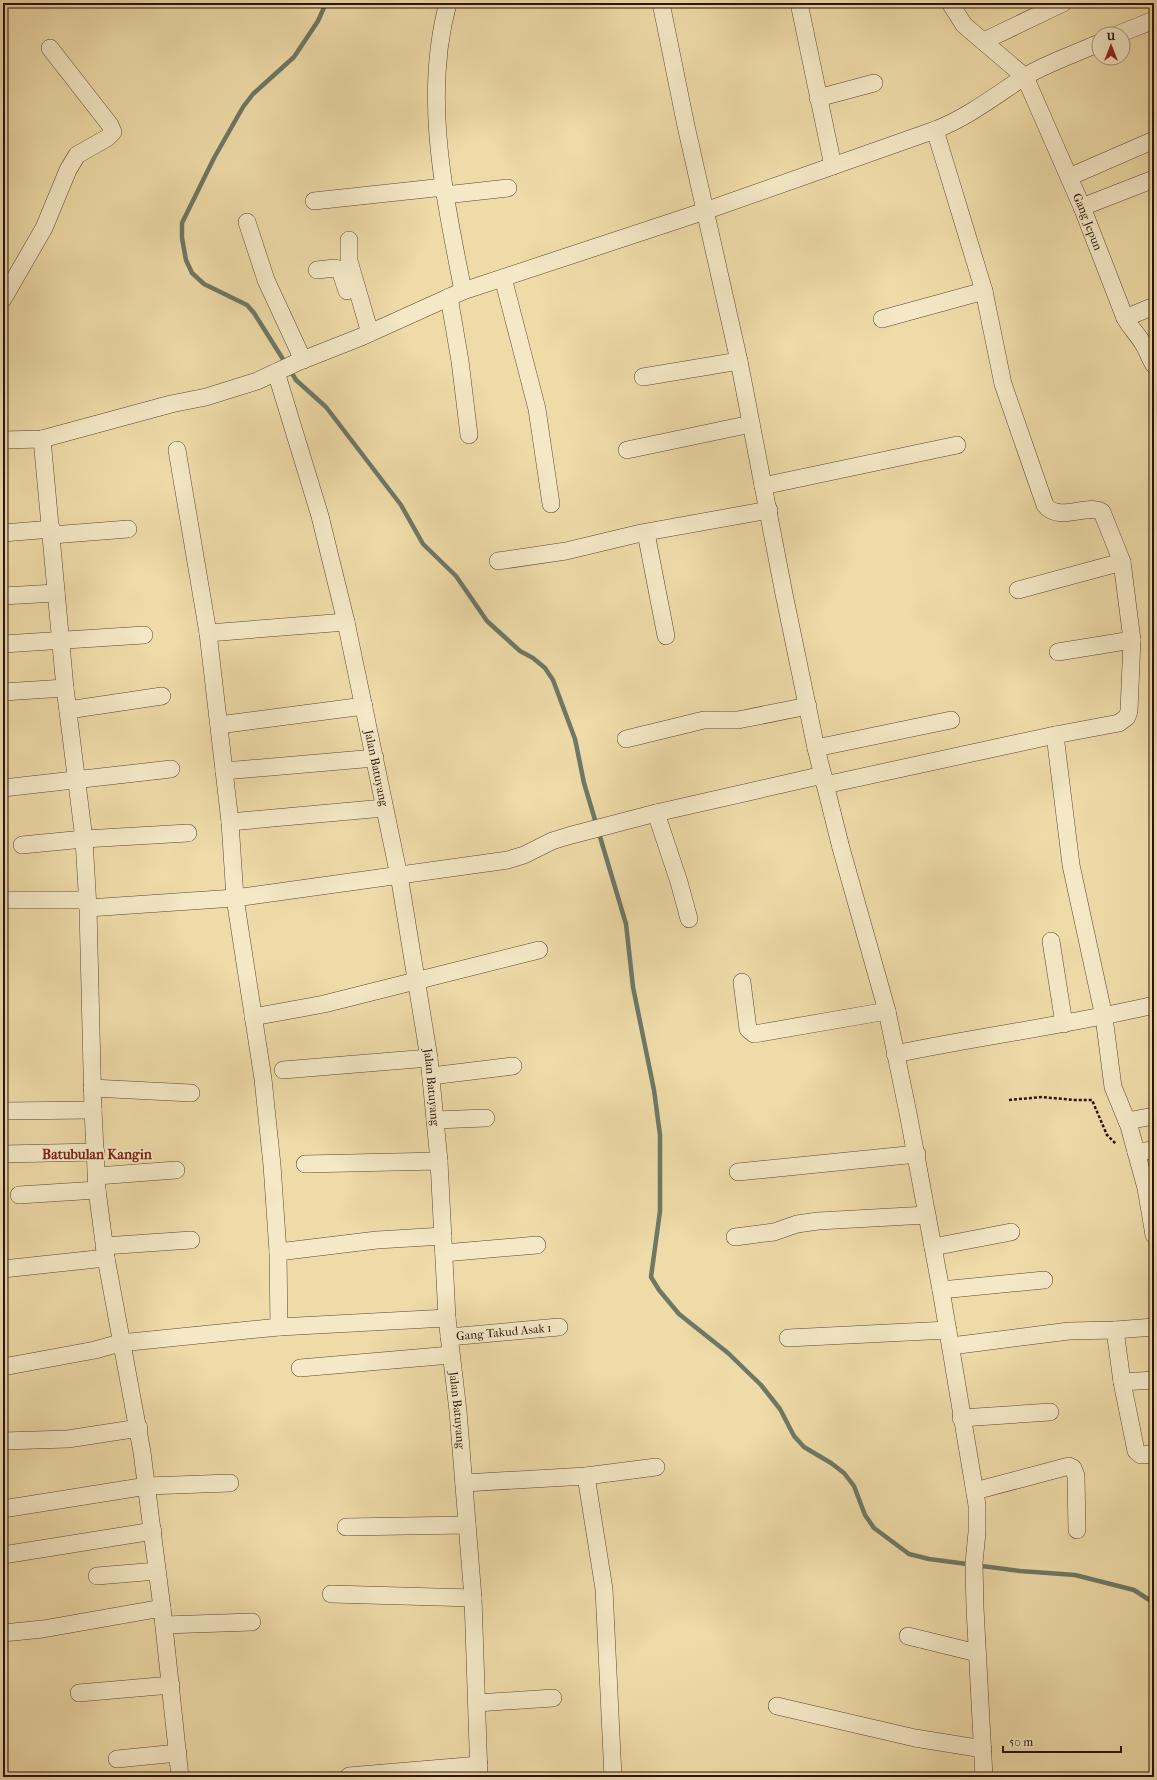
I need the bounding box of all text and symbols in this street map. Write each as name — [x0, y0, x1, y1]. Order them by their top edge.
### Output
north arrow — [1091, 26, 1131, 66]
text: U — [1106, 30, 1116, 43]
street label: Gang Jepun — [1070, 191, 1105, 252]
street label: Jalan Batuyang — [361, 728, 391, 808]
street label: Jalan Batuyang — [420, 1046, 443, 1127]
district label: Batubulan Kangin — [42, 1146, 153, 1163]
street label: Gang Takud Asak 1 — [456, 1321, 552, 1343]
street label: Jalan Batuyang — [446, 1370, 468, 1450]
scale bar — [1003, 1728, 1121, 1754]
text: 50 m — [1009, 1735, 1033, 1749]

